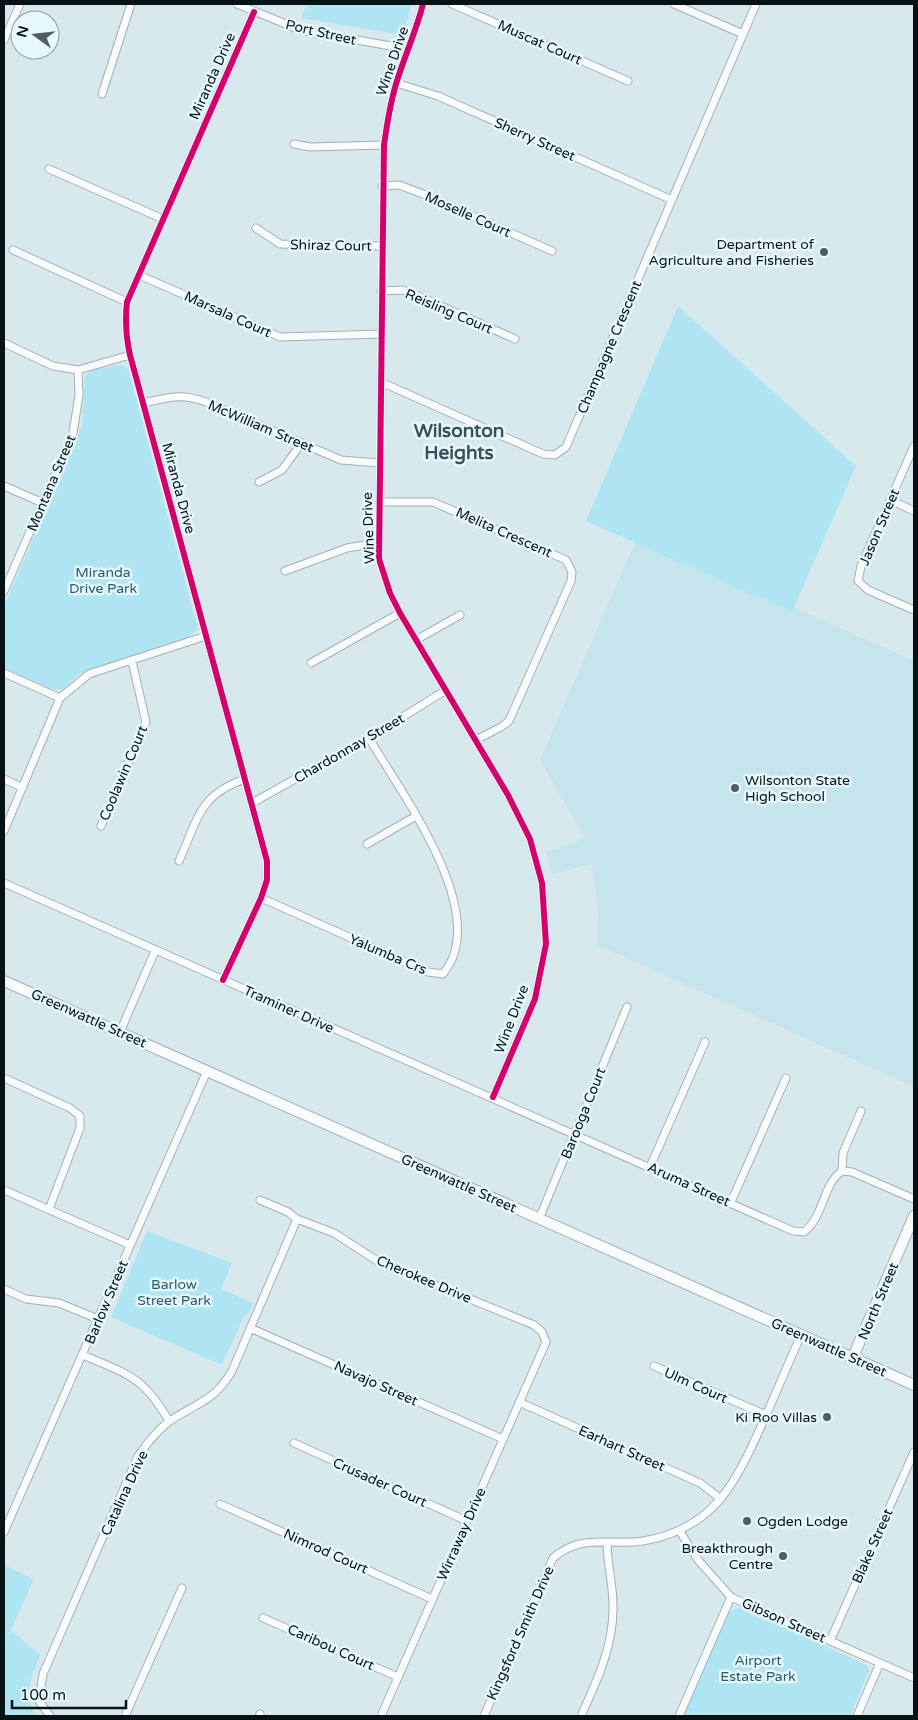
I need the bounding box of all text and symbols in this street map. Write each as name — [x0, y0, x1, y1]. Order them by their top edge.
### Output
north arrow — [10, 10, 60, 60]
street label: Port Street — [284, 16, 359, 49]
street label: Muscat Court — [495, 16, 585, 69]
text: N — [13, 24, 33, 39]
street label: Wine Drive — [373, 24, 412, 98]
street label: Miranda Drive — [186, 30, 239, 122]
street label: Sherry Street — [492, 114, 579, 165]
street label: Moselle Court — [422, 188, 514, 241]
street label: Shiraz Court — [290, 236, 373, 255]
place label: Department of Agriculture and Fisheries — [649, 236, 815, 269]
marker: Department of Agriculture and Fisheries — [818, 246, 830, 258]
street label: Champagne Crescent — [574, 277, 645, 416]
street label: Reisling Court — [403, 285, 496, 338]
street label: Marsala Court — [182, 288, 275, 342]
street label: McWilliam Street — [205, 397, 317, 457]
district label: Wilsonton Heights — [414, 420, 504, 465]
street label: Montana Street — [23, 432, 80, 534]
street label: Miranda Drive — [158, 441, 199, 536]
street label: Jason Street — [856, 486, 904, 568]
street label: Wine Drive — [359, 492, 378, 564]
street label: Melita Crescent — [453, 504, 555, 562]
park label: Miranda Drive Park — [69, 564, 137, 597]
street label: Chardonnay Street — [291, 710, 408, 787]
street label: Coolawin Court — [96, 722, 151, 823]
place label: Wilsonton State High School — [745, 772, 850, 805]
marker: Wilsonton State High School — [729, 782, 741, 794]
street label: Yalumba Crs — [346, 930, 429, 979]
street label: Traminer Drive — [241, 982, 337, 1037]
street label: Wine Drive — [491, 982, 532, 1056]
street label: Greenwattle Street — [28, 985, 150, 1052]
street label: Barooga Court — [557, 1064, 610, 1161]
street label: Greenwattle Street — [398, 1150, 520, 1217]
street label: Aruma Street — [645, 1159, 733, 1211]
street label: Cherokee Drive — [374, 1252, 474, 1307]
street label: Barlow Street — [81, 1257, 132, 1347]
street label: North Street — [855, 1259, 903, 1342]
park label: Barlow Street Park — [137, 1276, 211, 1309]
street label: Greenwattle Street — [768, 1314, 890, 1381]
street label: Navajo Street — [331, 1357, 421, 1410]
street label: Ulm Court — [661, 1364, 731, 1407]
place label: Ki Roo Villas — [735, 1409, 817, 1426]
marker: Ki Roo Villas — [821, 1411, 833, 1423]
street label: Earhart Street — [576, 1422, 668, 1475]
street label: Catalina Drive — [97, 1448, 152, 1539]
street label: Crusader Court — [330, 1454, 430, 1511]
street label: Wirraway Drive — [433, 1485, 490, 1584]
street label: Blake Street — [848, 1506, 897, 1586]
place label: Ogden Lodge — [757, 1513, 848, 1530]
marker: Ogden Lodge — [741, 1515, 753, 1527]
street label: Nimrod Court — [281, 1525, 371, 1578]
place label: Breakthrough Centre — [681, 1540, 773, 1573]
marker: Breakthrough Centre — [777, 1550, 789, 1562]
street label: Kingsford Smith Drive — [483, 1564, 558, 1703]
street label: Gibson Street — [739, 1594, 829, 1647]
street label: Caribou Court — [285, 1621, 377, 1674]
park label: Airport Estate Park — [720, 1652, 796, 1685]
scale bar — [12, 1678, 126, 1710]
text: 100 m — [20, 1686, 66, 1704]

